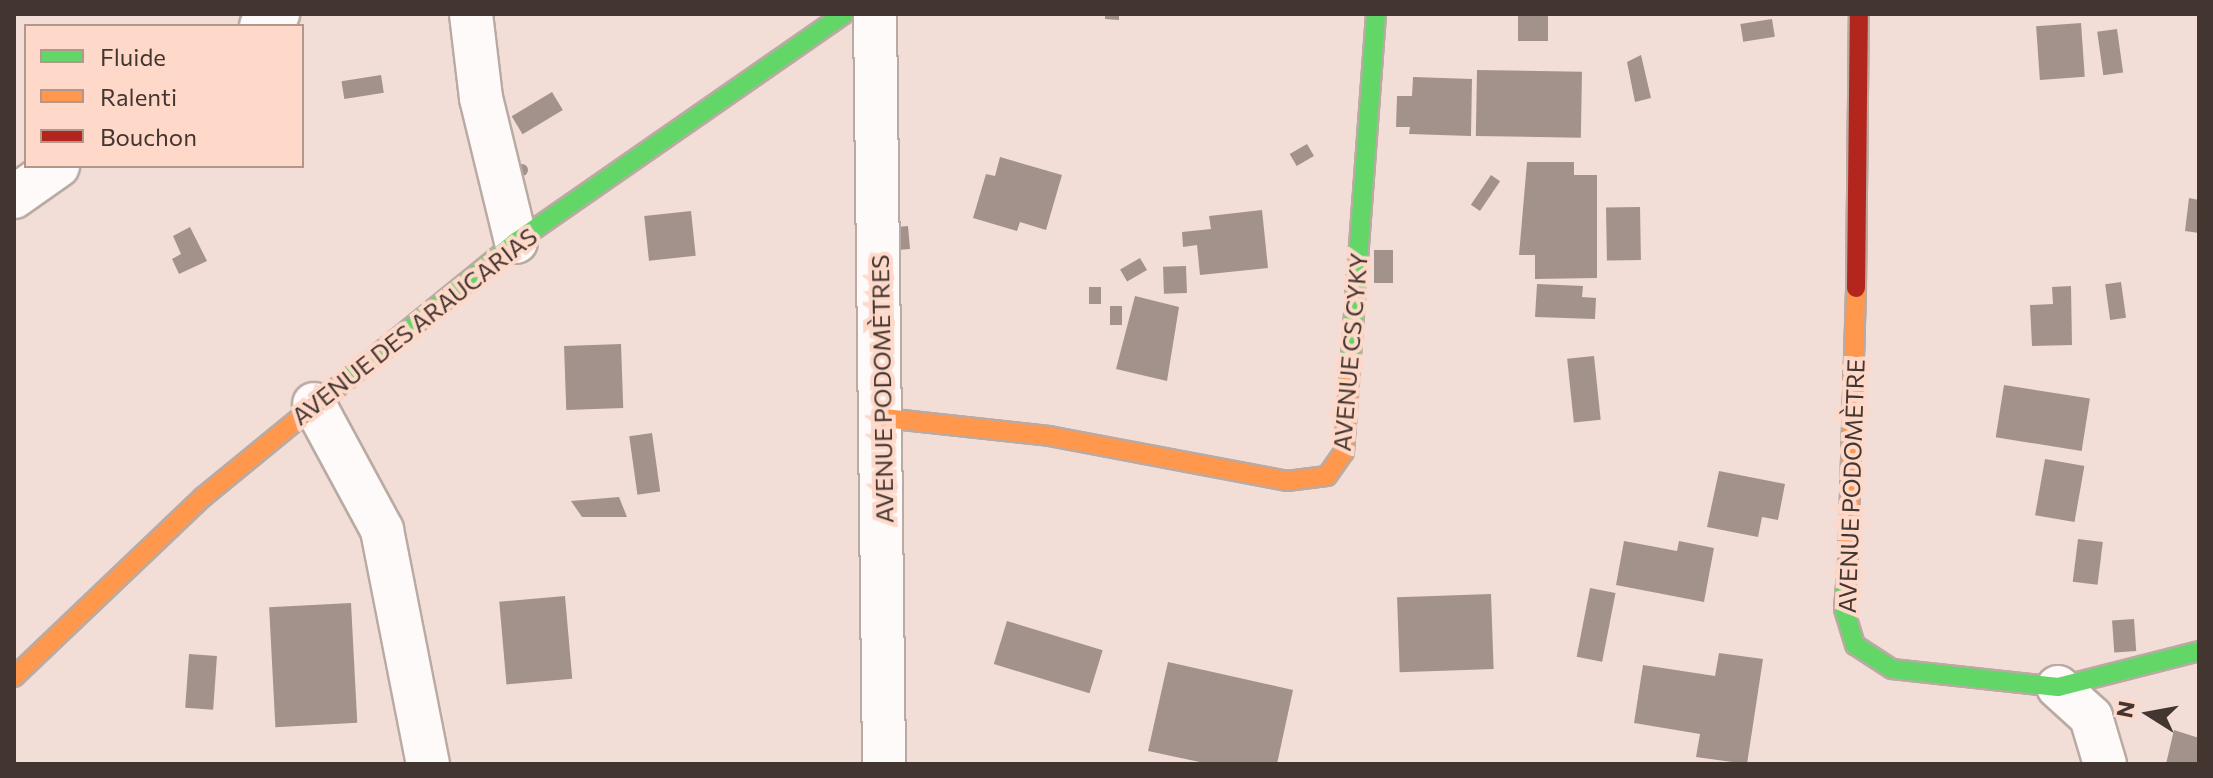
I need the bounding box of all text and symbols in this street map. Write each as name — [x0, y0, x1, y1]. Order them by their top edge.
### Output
legend — [24, 24, 304, 168]
text: Fluide — [100, 42, 166, 71]
text: Ralenti — [100, 82, 177, 111]
text: Bouchon — [100, 122, 197, 151]
street label: AVENUE DES ARAUCARIAS — [286, 221, 542, 431]
street label: AVENUE CS CYKY — [1327, 252, 1373, 452]
street label: AVENUE PODOMÈTRES — [865, 255, 899, 523]
street label: AVENUE PODOMÈTRE — [1832, 358, 1870, 614]
north arrow — [2109, 674, 2189, 754]
text: N — [2110, 699, 2140, 720]

